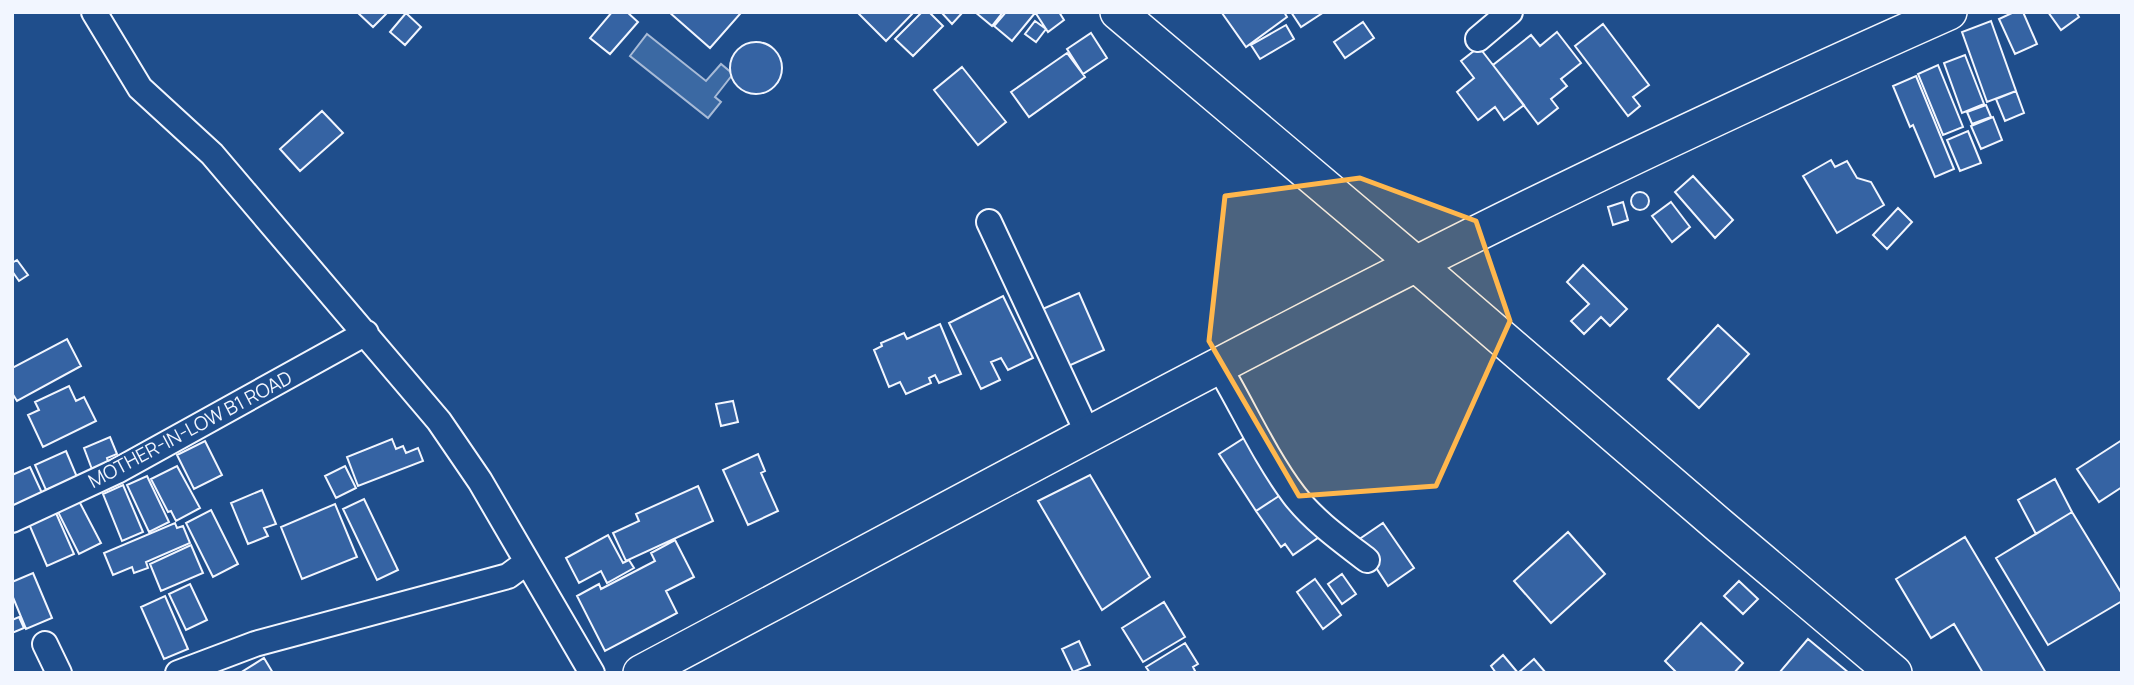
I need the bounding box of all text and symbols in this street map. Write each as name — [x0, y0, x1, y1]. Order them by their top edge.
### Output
street label: MOTHER-IN-LOW B1 ROAD — [84, 364, 296, 494]

